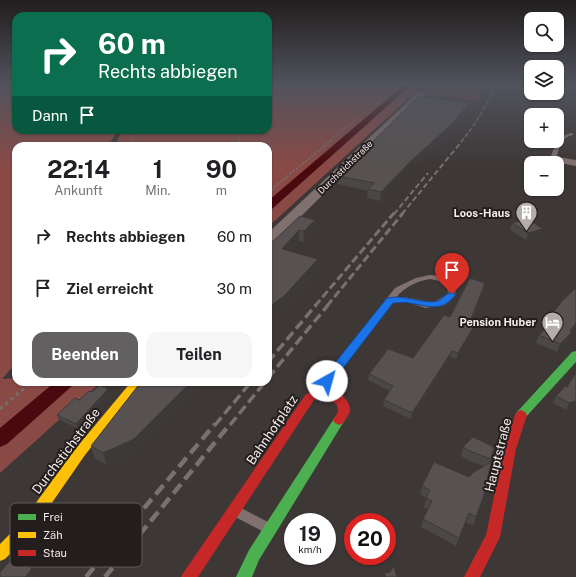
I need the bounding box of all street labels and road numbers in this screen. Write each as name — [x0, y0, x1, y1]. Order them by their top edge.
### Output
street label: Durchstichstraße — [315, 138, 375, 196]
street label: Bahnhofplatz — [243, 392, 301, 468]
street label: Durchstichstraße — [29, 405, 103, 497]
street label: Hauptstraße — [482, 416, 514, 494]

